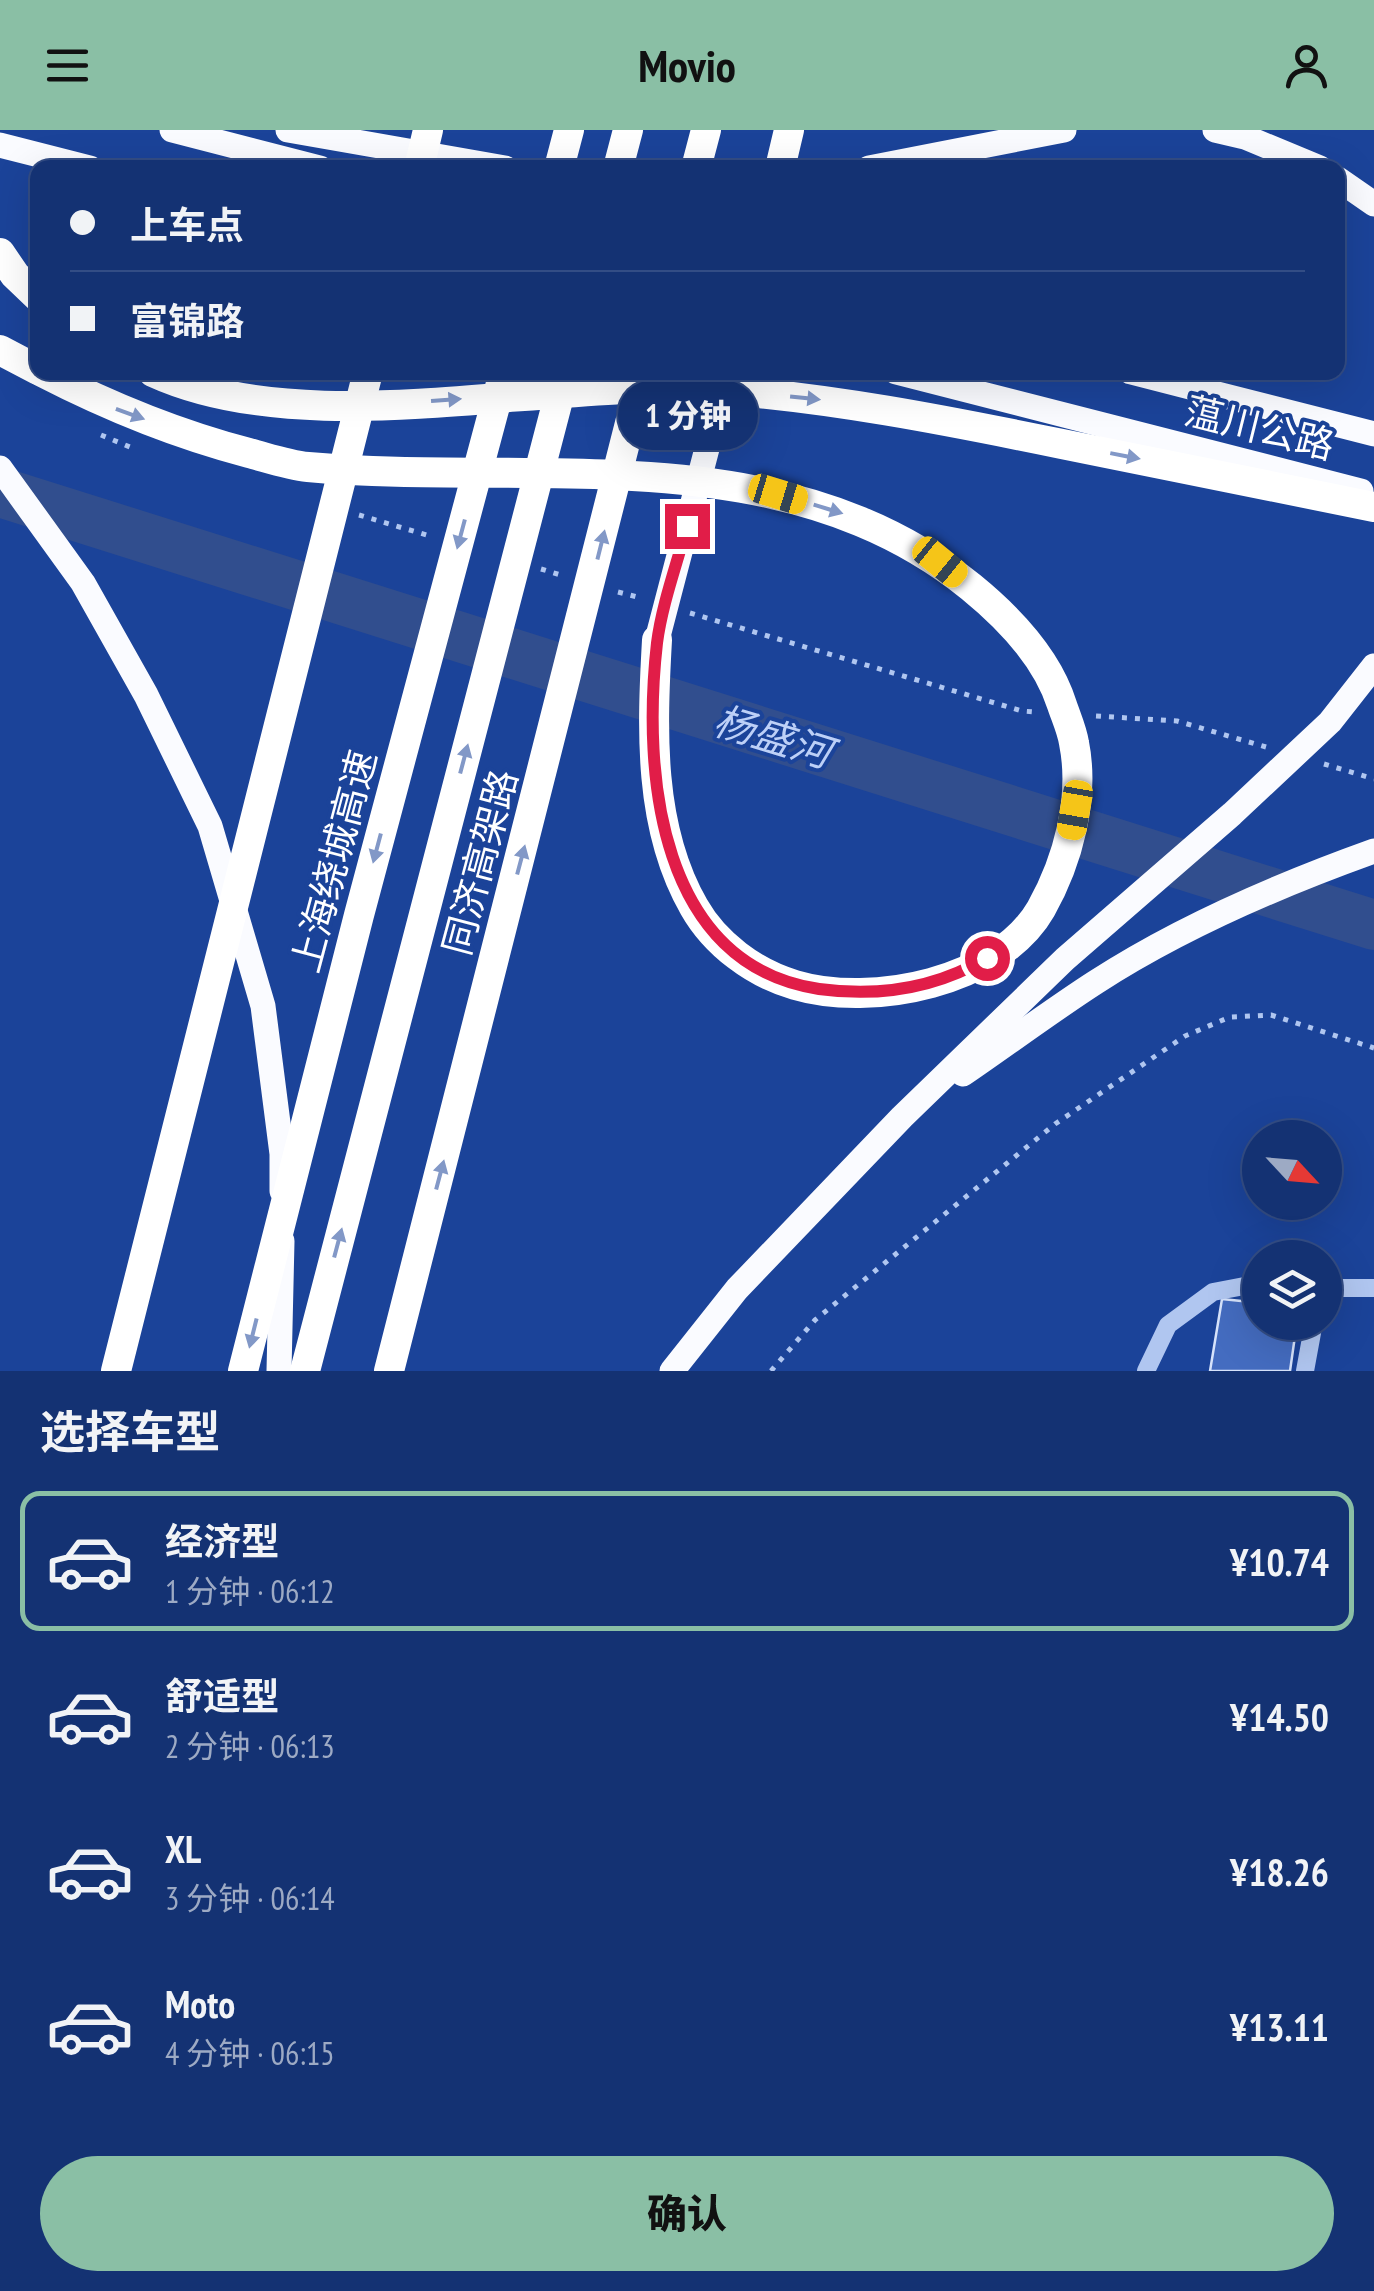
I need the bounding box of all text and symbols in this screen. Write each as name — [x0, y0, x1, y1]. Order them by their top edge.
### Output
text: Movio — [638, 36, 736, 94]
icon: menu — [40, 38, 95, 93]
icon: person — [1279, 38, 1334, 93]
text: 上车点 — [130, 200, 244, 249]
text: 富锦路 — [130, 296, 244, 345]
callout: 1 分钟 — [617, 381, 757, 451]
street label: 蕰川公路 — [1180, 385, 1340, 469]
one-way arrow — [790, 390, 821, 406]
one-way arrow — [430, 392, 462, 408]
text: 1 分钟 — [645, 394, 731, 436]
one-way arrow — [115, 407, 145, 422]
one-way arrow — [1110, 449, 1141, 465]
car — [745, 471, 811, 517]
one-way arrow — [813, 502, 844, 517]
route end — [665, 504, 710, 549]
one-way arrow — [452, 519, 468, 550]
one-way arrow — [594, 529, 609, 560]
car — [907, 531, 973, 593]
water label: 杨盛河 — [708, 694, 845, 780]
one-way arrow — [457, 743, 472, 774]
street label: 上海绕城高速 — [280, 745, 386, 977]
street label: 同济高架路 — [431, 764, 527, 960]
car — [1055, 778, 1095, 842]
one-way arrow — [369, 833, 385, 864]
one-way arrow — [514, 844, 530, 875]
route start — [965, 936, 1010, 981]
north arrow — [1242, 1120, 1342, 1220]
map controls — [1242, 1120, 1342, 1340]
one-way arrow — [432, 1159, 448, 1190]
one-way arrow — [331, 1227, 347, 1258]
button: layers — [1242, 1240, 1342, 1340]
one-way arrow — [244, 1318, 260, 1349]
text: 选择车型 — [40, 1402, 220, 1460]
icon: car — [45, 1516, 135, 1606]
text: 经济型 — [165, 1516, 279, 1565]
text: ¥10.74 — [1230, 1537, 1329, 1586]
text: 1 分钟 · 06:12 — [165, 1570, 335, 1612]
icon: car — [45, 1671, 135, 1761]
text: 舒适型 — [165, 1671, 279, 1720]
text: ¥14.50 — [1230, 1692, 1329, 1741]
text: 2 分钟 · 06:13 — [165, 1725, 335, 1767]
text: XL — [165, 1824, 201, 1873]
icon: car — [45, 1826, 135, 1916]
text: ¥18.26 — [1230, 1847, 1329, 1896]
text: 3 分钟 · 06:14 — [165, 1877, 335, 1919]
text: Moto — [165, 1979, 235, 2028]
icon: car — [45, 1981, 135, 2071]
text: ¥13.11 — [1230, 2002, 1329, 2051]
text: 4 分钟 · 06:15 — [165, 2032, 335, 2074]
button: 确认 — [40, 2156, 1334, 2271]

